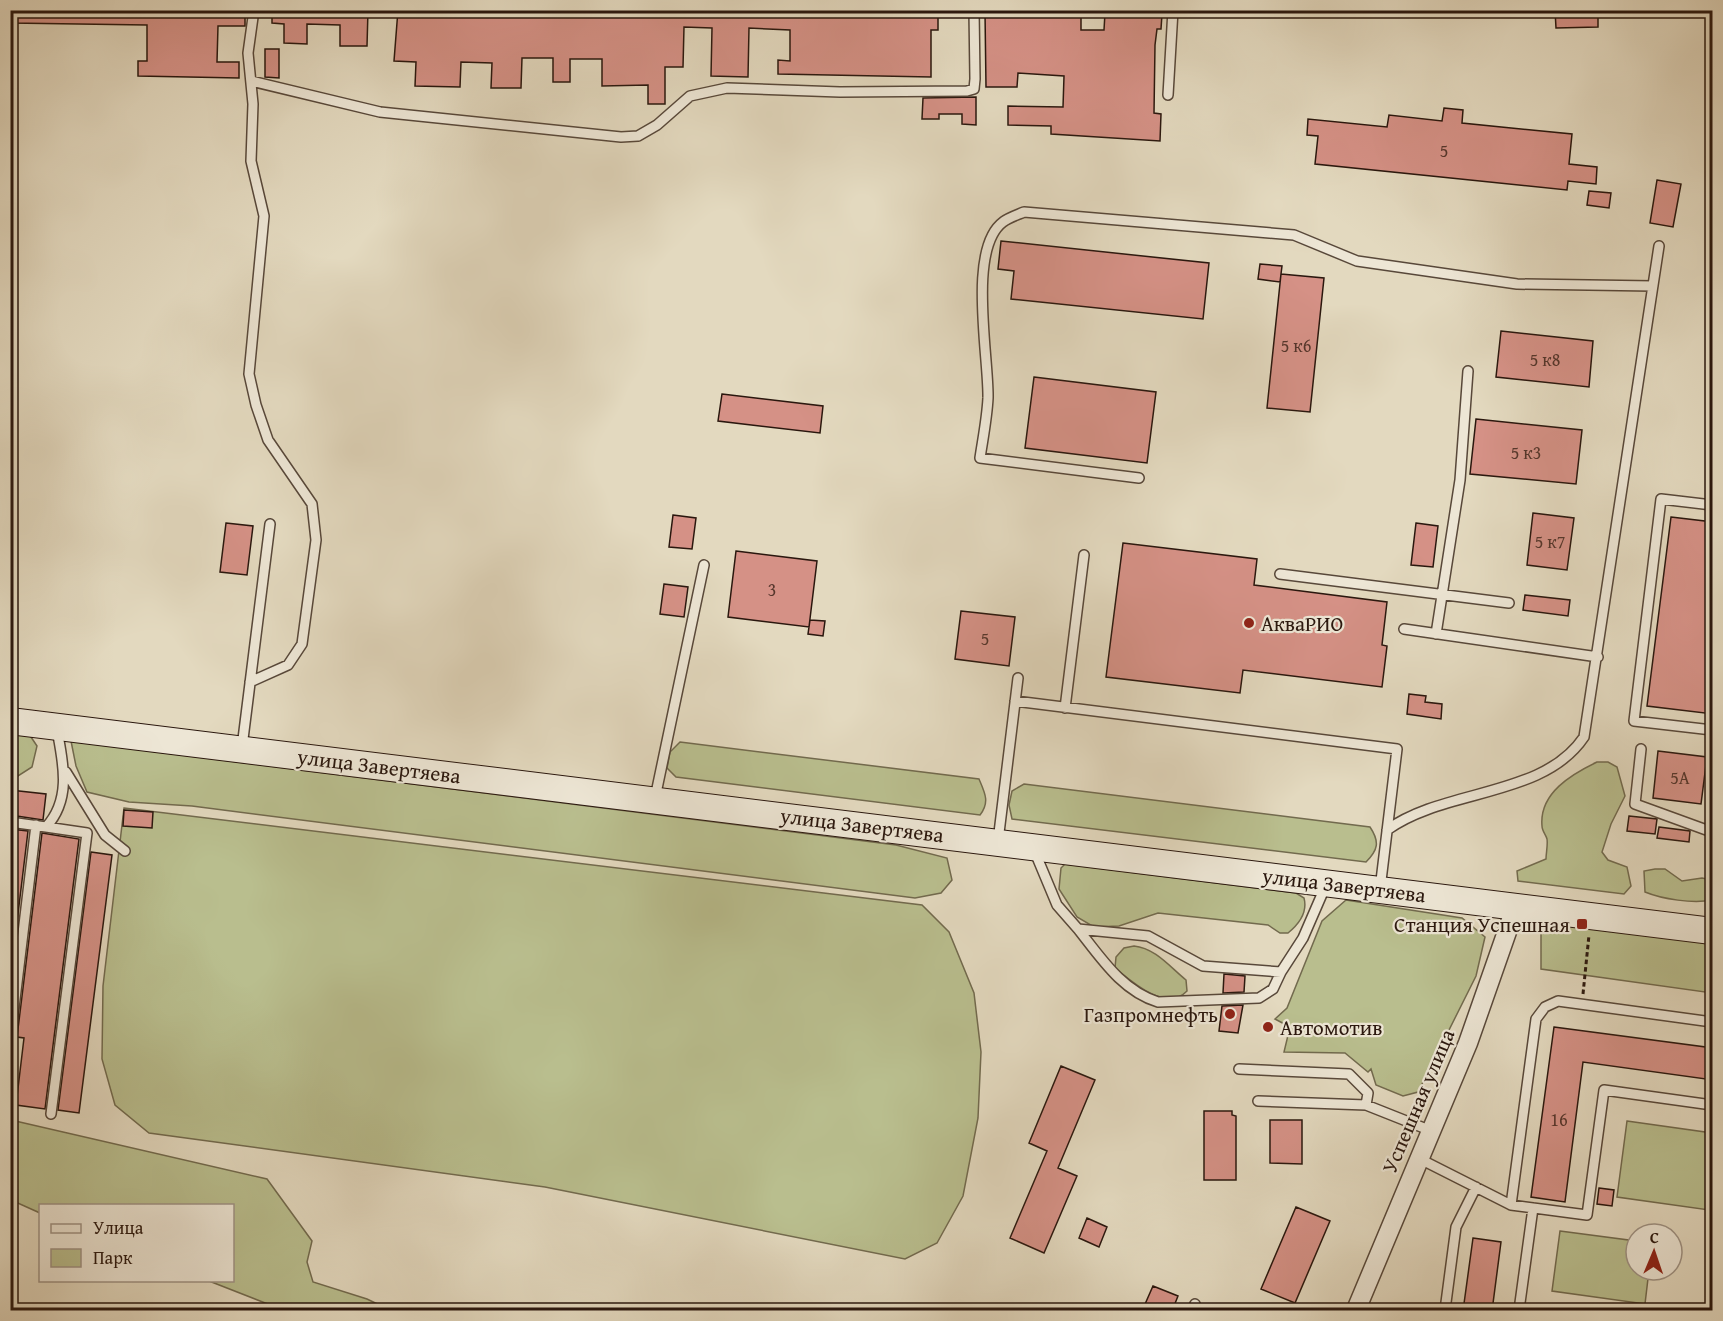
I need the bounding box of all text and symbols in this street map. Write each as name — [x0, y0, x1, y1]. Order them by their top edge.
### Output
house number: 5 — [1440, 137, 1448, 164]
house number: 5 к6 — [1281, 332, 1311, 359]
house number: 5 к8 — [1530, 346, 1560, 373]
house number: 5 к3 — [1511, 439, 1541, 466]
house number: 5 к7 — [1535, 528, 1565, 555]
house number: 3 — [768, 576, 776, 603]
place label: АкваРИО — [1261, 608, 1343, 639]
marker: АкваРИО — [1242, 616, 1256, 630]
house number: 5 — [981, 625, 989, 652]
street label: улица Завертяева — [294, 740, 463, 791]
house number: 5А — [1670, 764, 1690, 791]
street label: улица Завертяева — [777, 799, 946, 850]
street label: улица Завертяева — [1259, 859, 1428, 910]
place label: Станция Успешная — [1394, 909, 1570, 940]
marker: Станция Успешная — [1575, 917, 1589, 931]
place label: Газпромнефть — [1084, 999, 1218, 1030]
marker: Газпромнефть — [1223, 1007, 1237, 1021]
place label: Автомотив — [1280, 1012, 1382, 1043]
marker: Автомотив — [1261, 1020, 1275, 1034]
street label: Успешная улица — [1374, 1024, 1462, 1178]
house number: 16 — [1550, 1106, 1568, 1133]
legend — [39, 1204, 234, 1282]
text: Улица — [93, 1214, 144, 1241]
north arrow — [1624, 1222, 1684, 1282]
text: С — [1650, 1225, 1659, 1249]
text: Парк — [93, 1244, 133, 1271]

